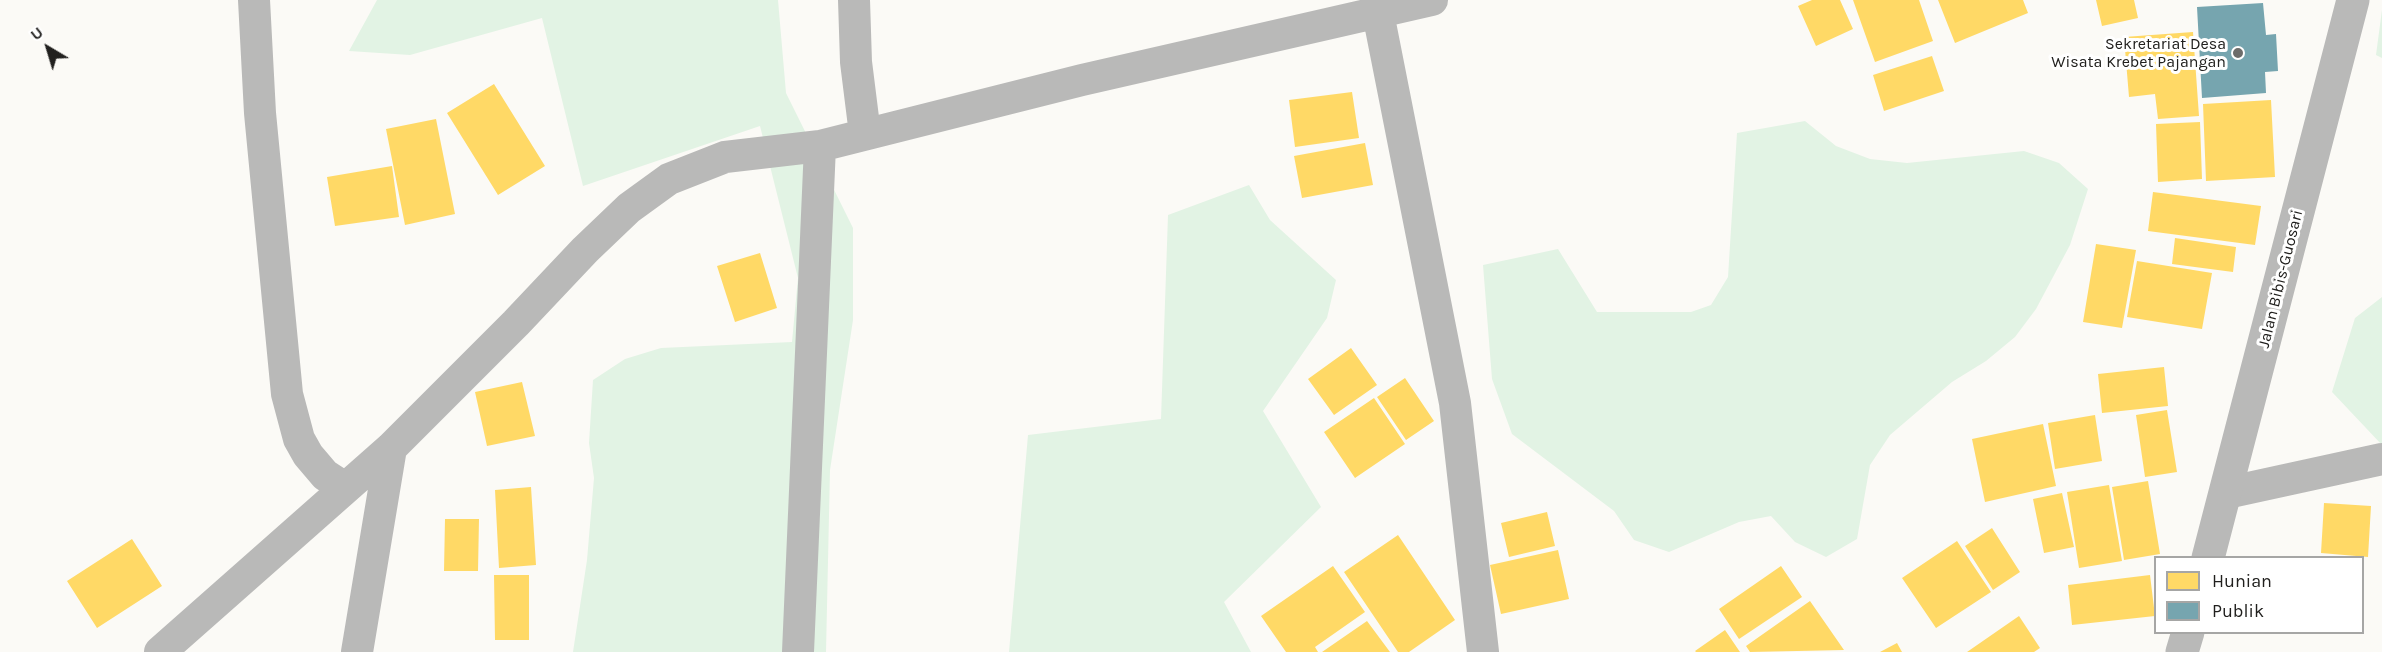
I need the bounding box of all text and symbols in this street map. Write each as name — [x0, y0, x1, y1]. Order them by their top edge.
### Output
north arrow — [18, 18, 78, 78]
text: U — [26, 23, 47, 44]
place label: Sekretariat Desa Wisata Krebet Pajangan — [2051, 34, 2226, 72]
marker: Sekretariat Desa Wisata Krebet Pajangan — [2231, 46, 2245, 60]
street label: Jalan Bibis-Guosari — [2255, 208, 2307, 350]
legend — [2154, 556, 2364, 634]
text: Hunian — [2212, 570, 2272, 592]
text: Publik — [2212, 600, 2264, 622]

